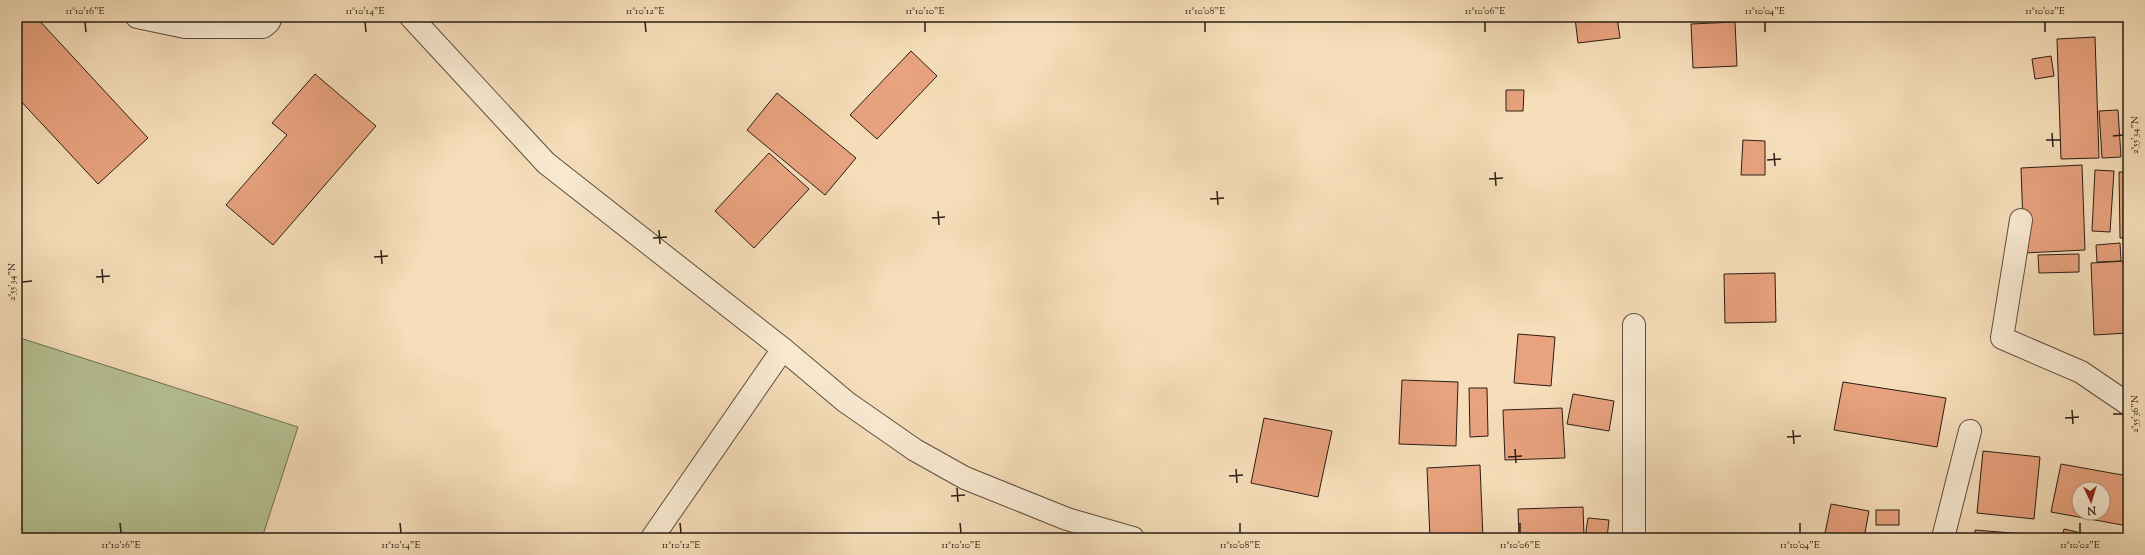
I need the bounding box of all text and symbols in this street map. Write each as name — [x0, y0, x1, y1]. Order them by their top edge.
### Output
text: 11°10'16"E — [65, 4, 105, 19]
text: 11°10'14"E — [345, 4, 385, 19]
text: 11°10'12"E — [626, 4, 664, 19]
text: 11°10'10"E — [906, 4, 944, 19]
text: 11°10'08"E — [1185, 4, 1225, 19]
text: 11°10'06"E — [1465, 4, 1505, 19]
text: 11°10'04"E — [1745, 4, 1785, 19]
text: 11°10'02"E — [2025, 4, 2065, 19]
text: 2°55'34"N — [2128, 116, 2143, 154]
text: 2°55'34"N — [5, 263, 20, 301]
text: 2°55'36"N — [2128, 395, 2143, 433]
north arrow — [2071, 481, 2111, 521]
text: N — [2086, 502, 2098, 518]
text: 11°10'16"E — [101, 538, 141, 553]
text: 11°10'14"E — [381, 538, 421, 553]
text: 11°10'12"E — [662, 538, 700, 553]
text: 11°10'10"E — [942, 538, 980, 553]
text: 11°10'08"E — [1220, 538, 1260, 553]
text: 11°10'06"E — [1500, 538, 1540, 553]
text: 11°10'04"E — [1780, 538, 1820, 553]
text: 11°10'02"E — [2060, 538, 2100, 553]

